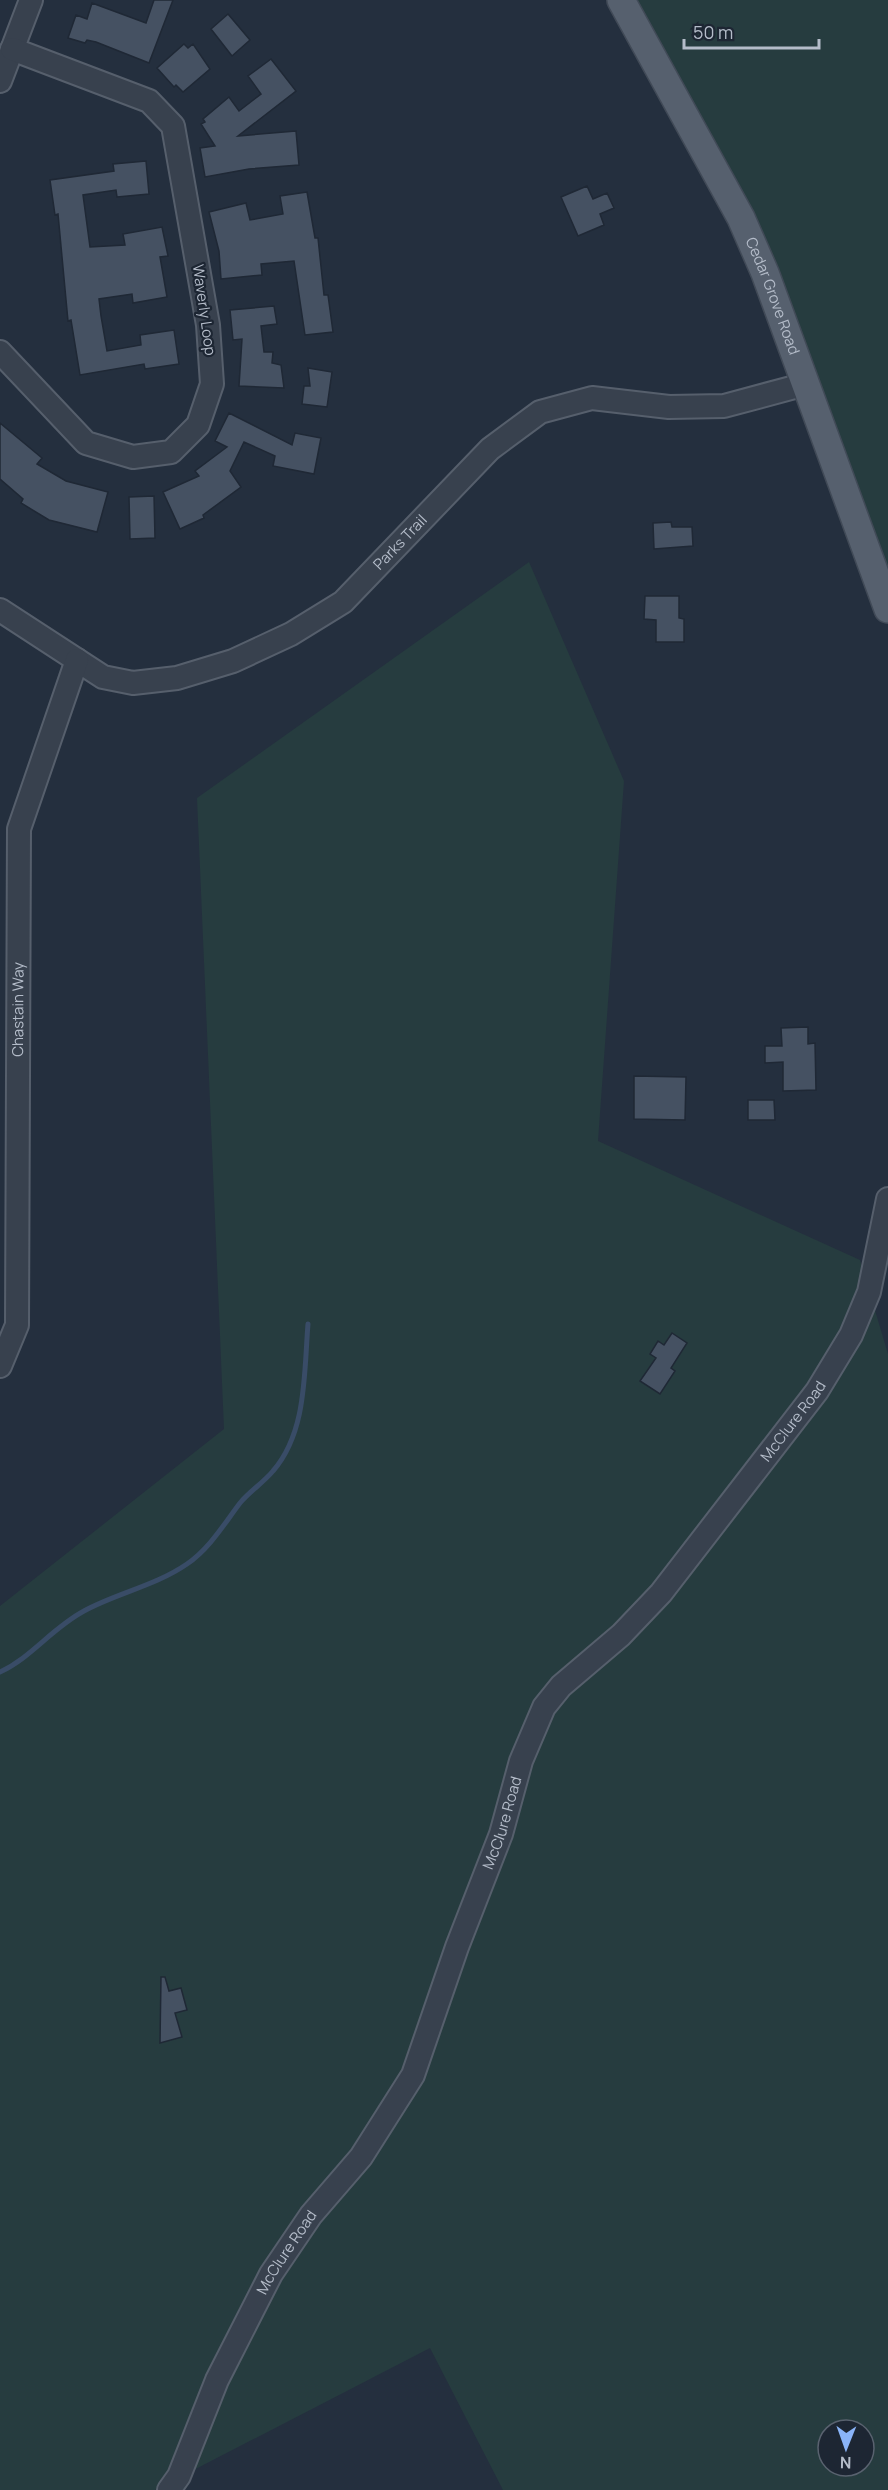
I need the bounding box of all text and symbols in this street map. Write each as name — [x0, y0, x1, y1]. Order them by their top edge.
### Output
scale bar — [684, 12, 819, 50]
text: 50 m — [693, 20, 733, 44]
street label: Cedar Grove Road — [741, 234, 805, 357]
street label: Waverly Loop — [188, 263, 221, 357]
street label: Parks Trail — [368, 510, 432, 574]
street label: Chastain Way — [7, 962, 28, 1057]
street label: McClure Road — [755, 1377, 831, 1466]
street label: McClure Road — [477, 1774, 526, 1872]
street label: McClure Road — [251, 2206, 321, 2298]
north arrow — [816, 2418, 876, 2478]
text: N — [840, 2452, 852, 2474]

